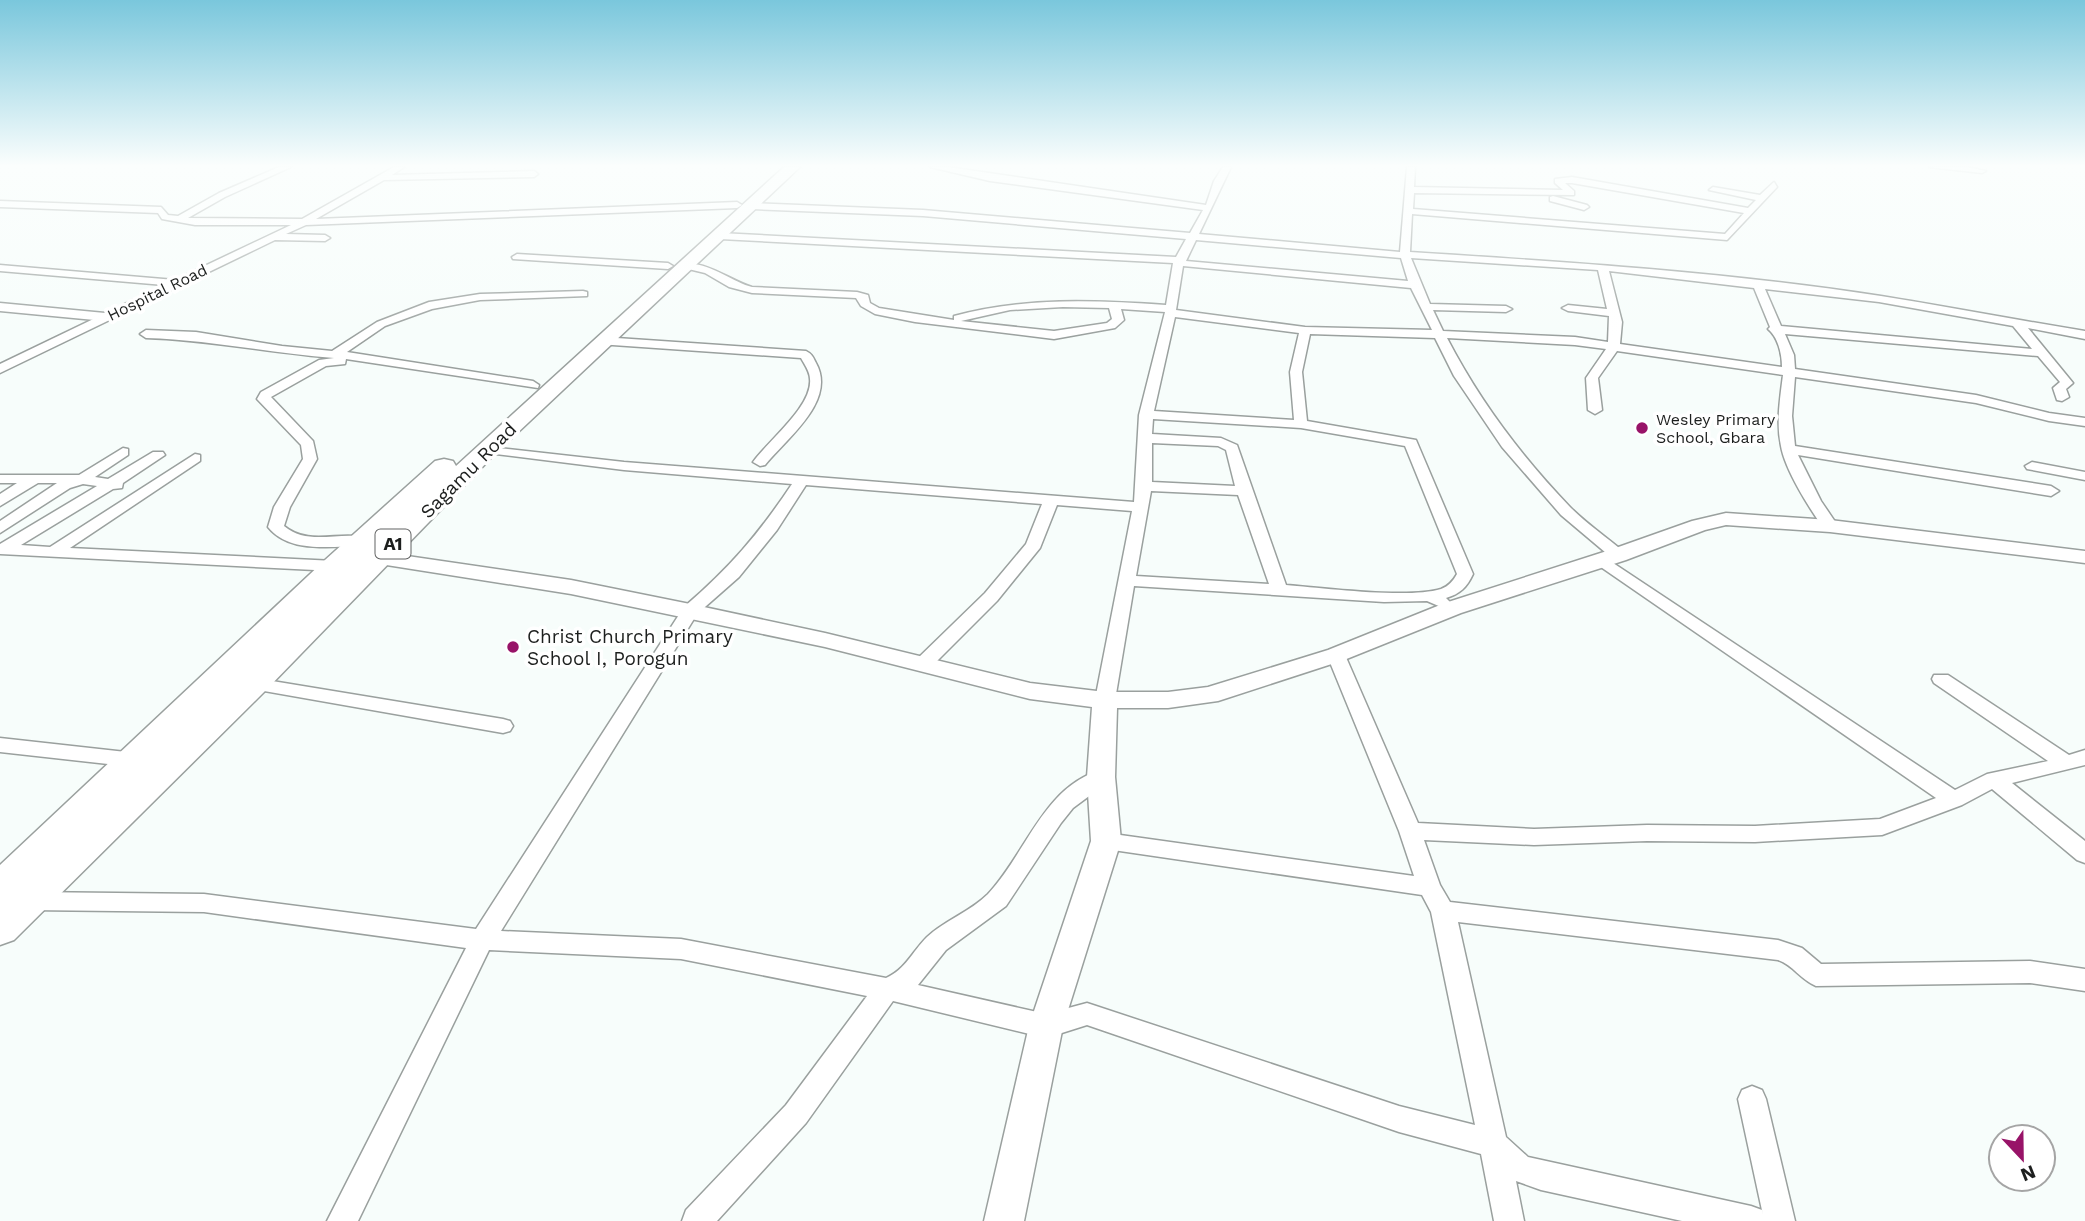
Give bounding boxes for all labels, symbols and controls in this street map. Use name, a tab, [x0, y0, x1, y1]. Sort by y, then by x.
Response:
street label: Hospital Road	[104, 260, 210, 325]
place label: Wesley Primary School, Gbara	[1656, 410, 1776, 447]
street label: Sagamu Road	[416, 418, 521, 523]
marker: Wesley Primary School, Gbara	[1634, 420, 1650, 436]
road number: A1	[376, 530, 410, 558]
place label: Christ Church Primary School I, Porogun	[527, 625, 733, 670]
marker: Christ Church Primary School I, Porogun	[505, 639, 521, 655]
north arrow	[1987, 1123, 2057, 1193]
text: N	[2017, 1160, 2039, 1187]

